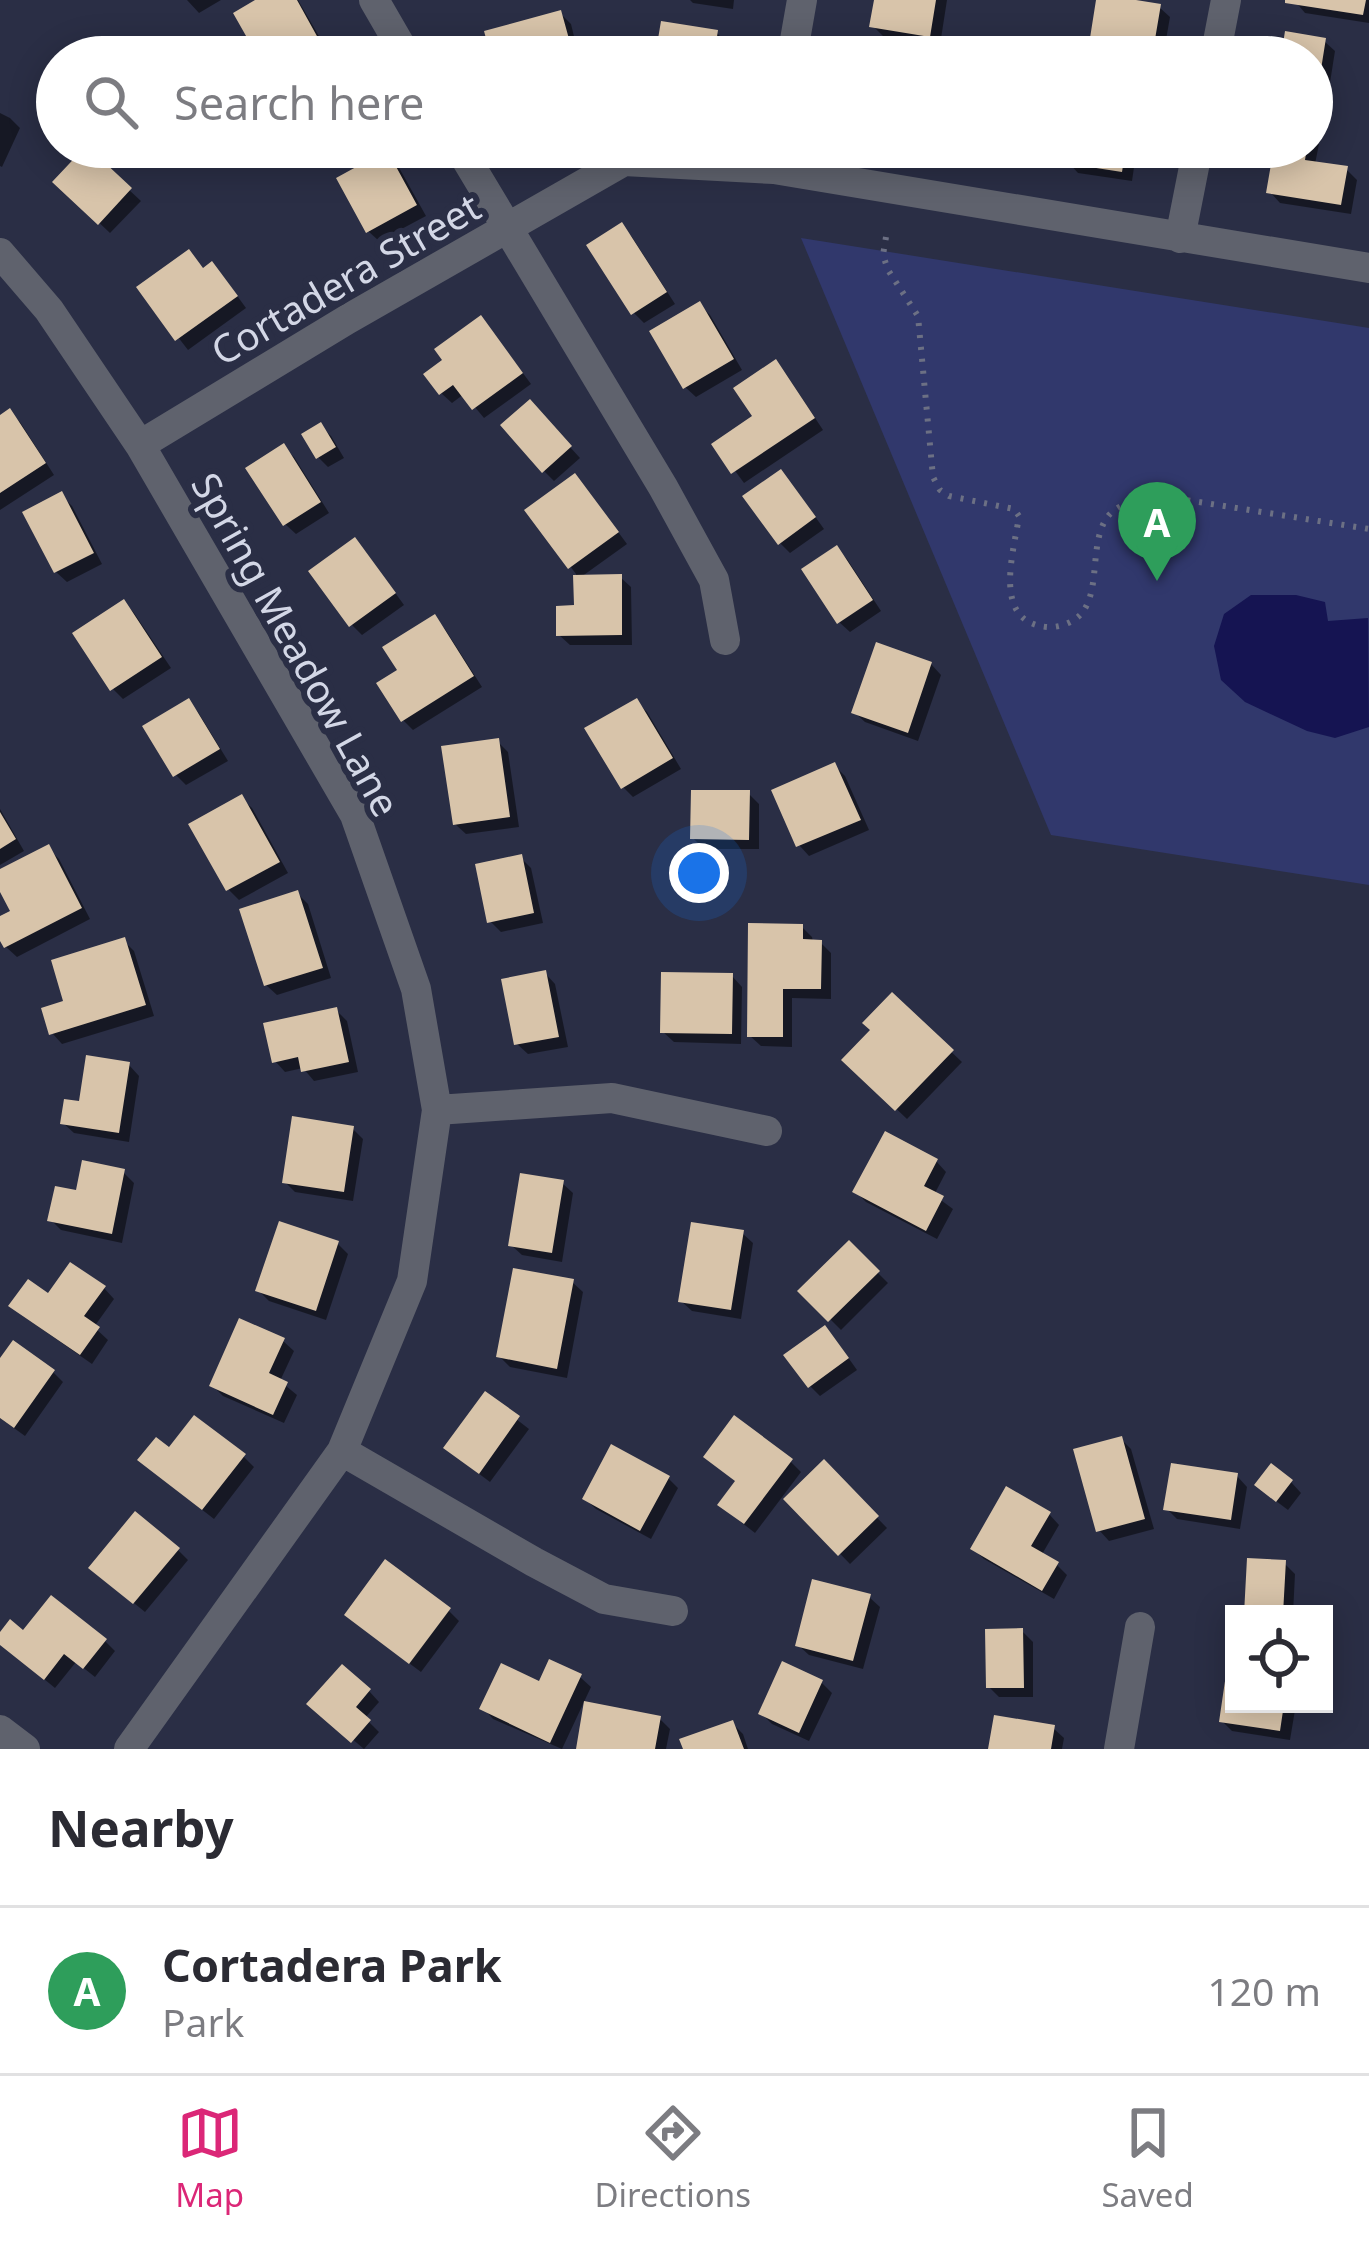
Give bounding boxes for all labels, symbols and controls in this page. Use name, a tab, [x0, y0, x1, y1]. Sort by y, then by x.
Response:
search box	[36, 36, 1333, 168]
icon: search	[78, 69, 144, 135]
text: Search here	[174, 72, 424, 133]
street label: Cortadera Street	[201, 179, 489, 377]
street label: Spring Meadow Lane	[180, 463, 414, 825]
pin: A	[1118, 482, 1196, 581]
your location	[669, 843, 729, 903]
map controls	[1225, 1605, 1333, 1713]
button: locate	[1225, 1605, 1333, 1713]
text: Nearby	[48, 1792, 234, 1862]
text: Cortadera Park	[162, 1934, 502, 1995]
text: A	[74, 1964, 101, 2017]
text: 120 m	[1207, 1964, 1321, 2017]
text: Park	[162, 1995, 244, 2048]
tab: Map	[175, 2100, 244, 2217]
tab: Directions	[594, 2100, 751, 2217]
tab: Saved	[1101, 2100, 1194, 2217]

